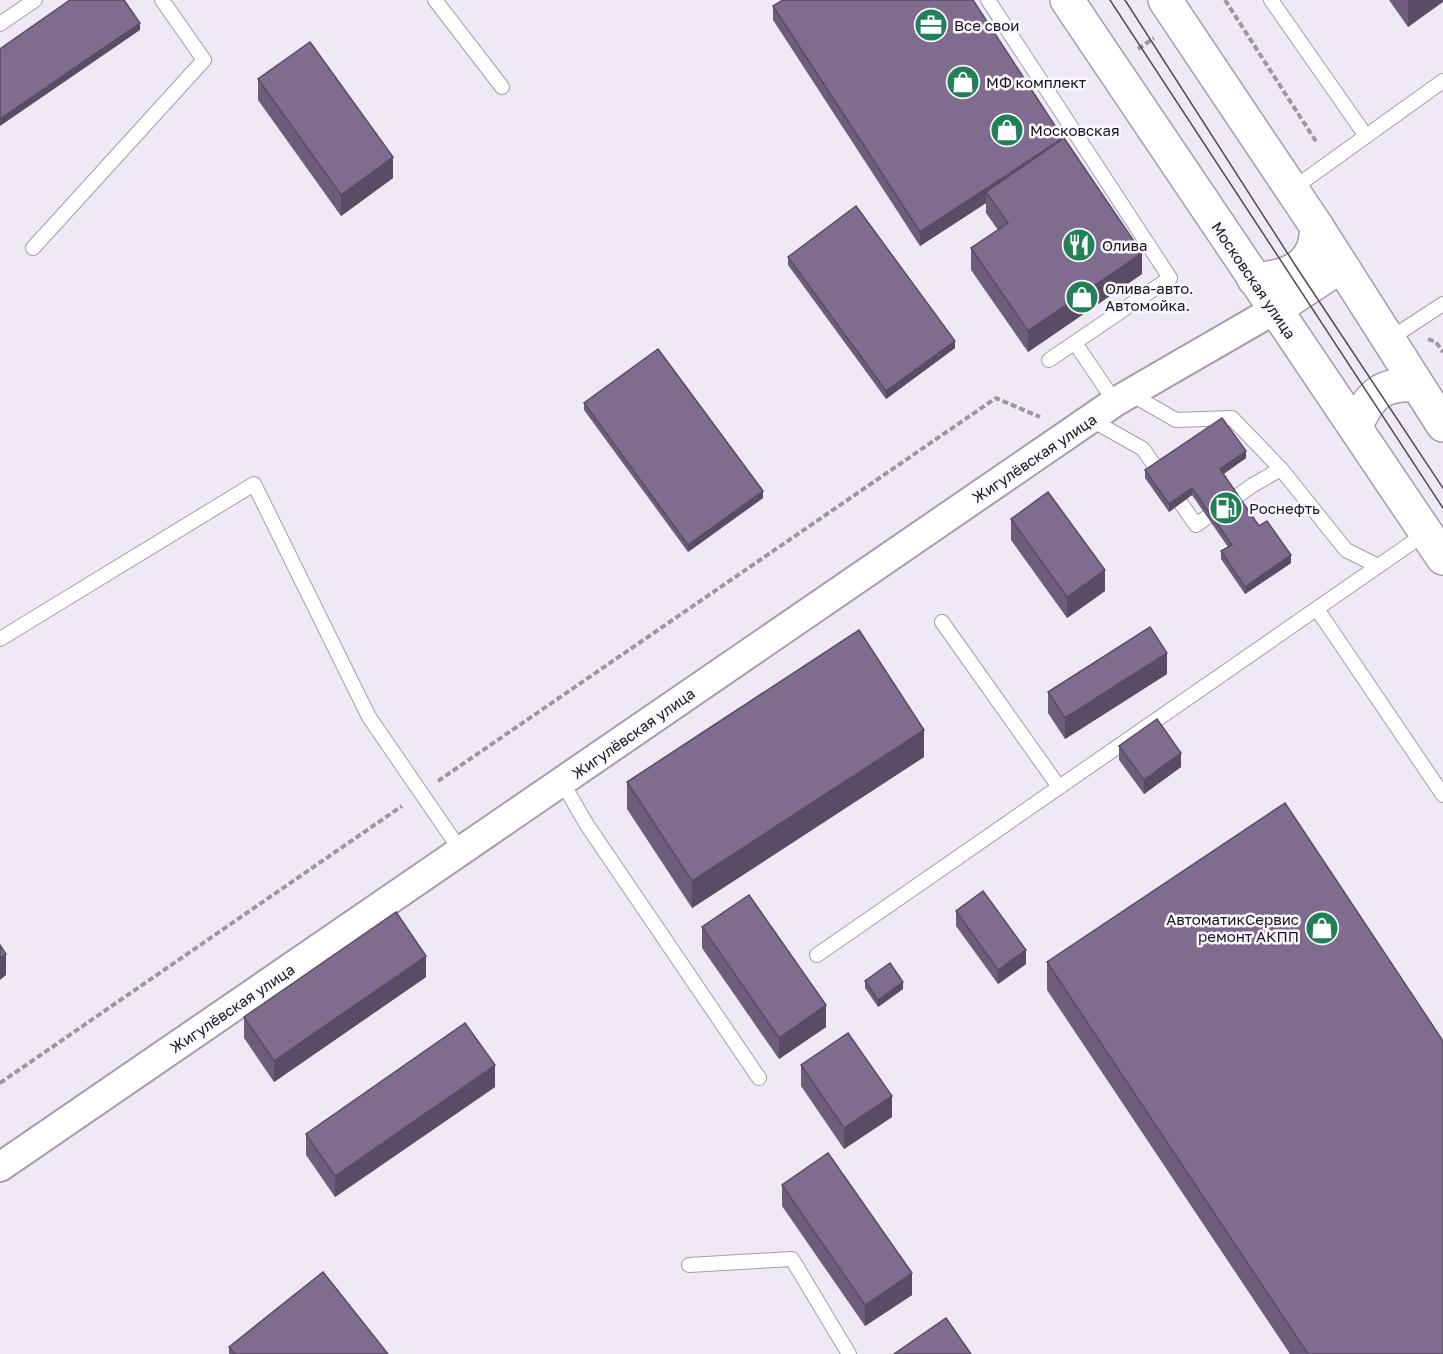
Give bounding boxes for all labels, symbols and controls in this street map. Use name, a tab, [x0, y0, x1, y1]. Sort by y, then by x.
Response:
office icon: Все свои	[913, 7, 949, 43]
place label: Все свои	[954, 16, 1019, 34]
shop icon: МФ комплект	[945, 64, 981, 100]
place label: МФ комплект	[986, 73, 1087, 91]
shop icon: Московская	[989, 112, 1025, 148]
place label: Московская	[1030, 121, 1120, 139]
street label: Московская улица	[1208, 218, 1300, 342]
restaurant icon: Олива	[1061, 227, 1097, 263]
place label: Олива	[1102, 236, 1148, 254]
shop icon: Олива-авто. Автомойка.	[1064, 279, 1100, 315]
place label: Олива-авто. Автомойка.	[1105, 279, 1193, 314]
street label: Жигулёвская улица	[968, 410, 1100, 506]
fuel station icon: Роснефть	[1208, 490, 1244, 526]
place label: Роснефть	[1249, 499, 1320, 517]
street label: Жигулёвская улица	[568, 684, 698, 782]
place label: АвтоматикСервис ремонт АКПП	[1166, 910, 1299, 945]
shop icon: АвтоматикСервис ремонт АКПП	[1304, 910, 1340, 946]
street label: Жигулёвская улица	[166, 960, 298, 1056]

